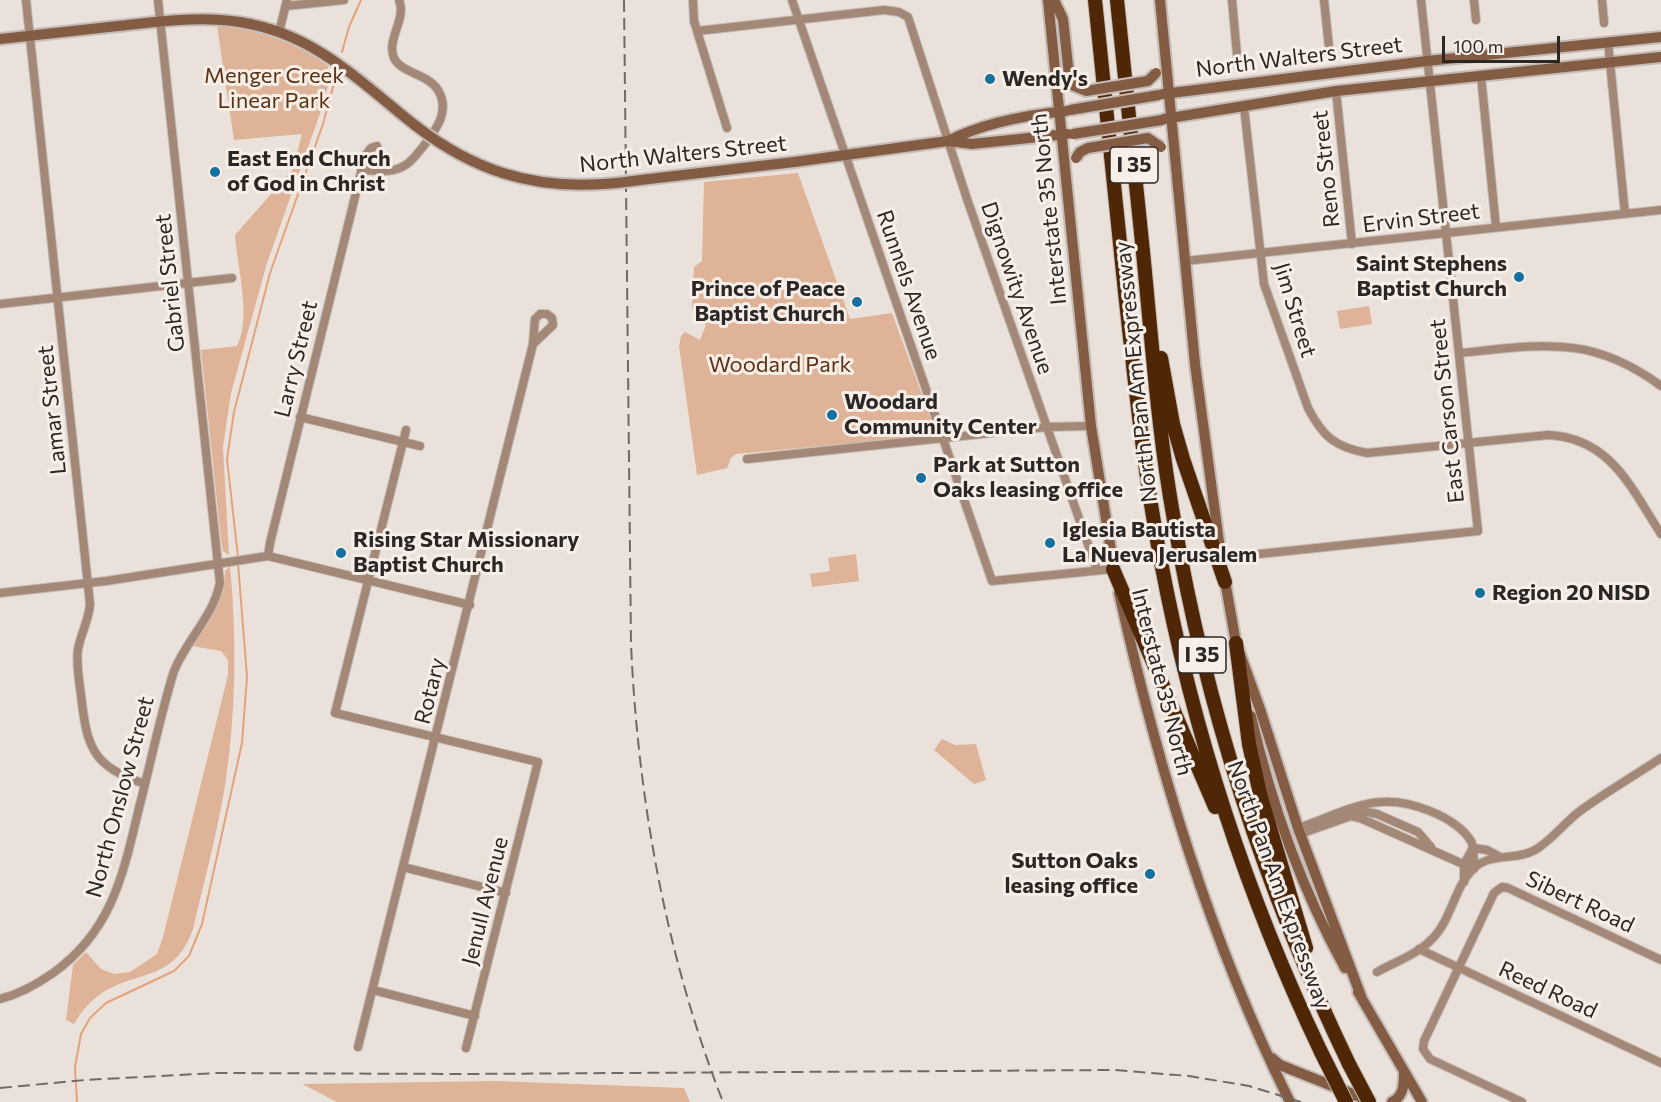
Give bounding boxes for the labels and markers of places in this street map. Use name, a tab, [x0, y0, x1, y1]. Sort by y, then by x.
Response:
place label: Wendy's	[1002, 66, 1088, 92]
marker: Wendy's	[983, 72, 997, 86]
place label: East End Church of God in Christ	[227, 146, 391, 198]
marker: East End Church of God in Christ	[208, 165, 222, 179]
place label: Saint Stephens Baptist Church	[1356, 251, 1507, 302]
marker: Saint Stephens Baptist Church	[1512, 270, 1526, 284]
place label: Prince of Peace Baptist Church	[691, 276, 845, 328]
marker: Prince of Peace Baptist Church	[850, 295, 864, 309]
place label: Woodard Community Center	[844, 389, 1037, 440]
marker: Woodard Community Center	[825, 408, 839, 422]
place label: Park at Sutton Oaks leasing office	[933, 452, 1123, 504]
marker: Park at Sutton Oaks leasing office	[914, 471, 928, 485]
place label: Iglesia Bautista La Nueva Jerusalem	[1062, 517, 1257, 568]
place label: Rising Star Missionary Baptist Church	[353, 527, 579, 578]
marker: Iglesia Bautista La Nueva Jerusalem	[1043, 536, 1057, 550]
marker: Rising Star Missionary Baptist Church	[334, 546, 348, 560]
place label: Region 20 NISD	[1492, 580, 1650, 606]
marker: Region 20 NISD	[1473, 586, 1487, 600]
place label: Sutton Oaks leasing office	[1005, 848, 1138, 900]
marker: Sutton Oaks leasing office	[1143, 867, 1157, 881]

